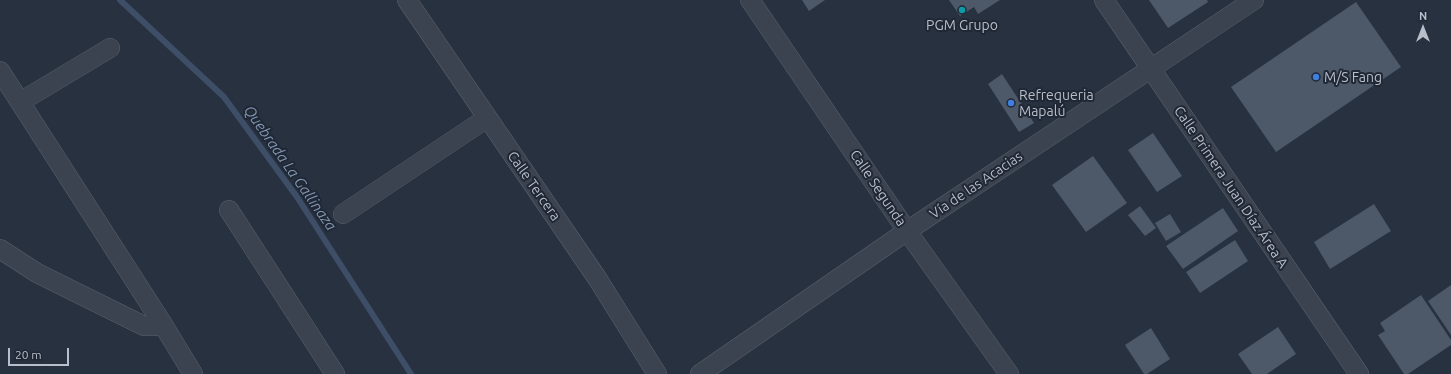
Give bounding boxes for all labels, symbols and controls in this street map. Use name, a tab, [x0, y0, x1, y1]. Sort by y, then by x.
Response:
marker: PGM Grupo	[957, 5, 967, 15]
north arrow	[1403, 8, 1443, 48]
text: N	[1419, 10, 1427, 22]
place label: PGM Grupo	[926, 17, 998, 33]
place label: M/S Fang	[1324, 69, 1382, 85]
marker: M/S Fang	[1311, 72, 1321, 82]
place label: Refrequeria Mapalú	[1019, 87, 1094, 120]
marker: Refrequeria Mapalú	[1006, 98, 1016, 108]
water label: Quebrada La Gallinaza	[240, 102, 340, 234]
street label: Calle Primera Juan Díaz Área A	[1170, 103, 1292, 271]
street label: Calle Segunda	[846, 147, 910, 229]
street label: Calle Tercera	[504, 148, 564, 224]
street label: Vía de las Acacias	[926, 148, 1026, 222]
scale bar	[10, 340, 71, 366]
text: 20 m	[15, 348, 42, 361]

